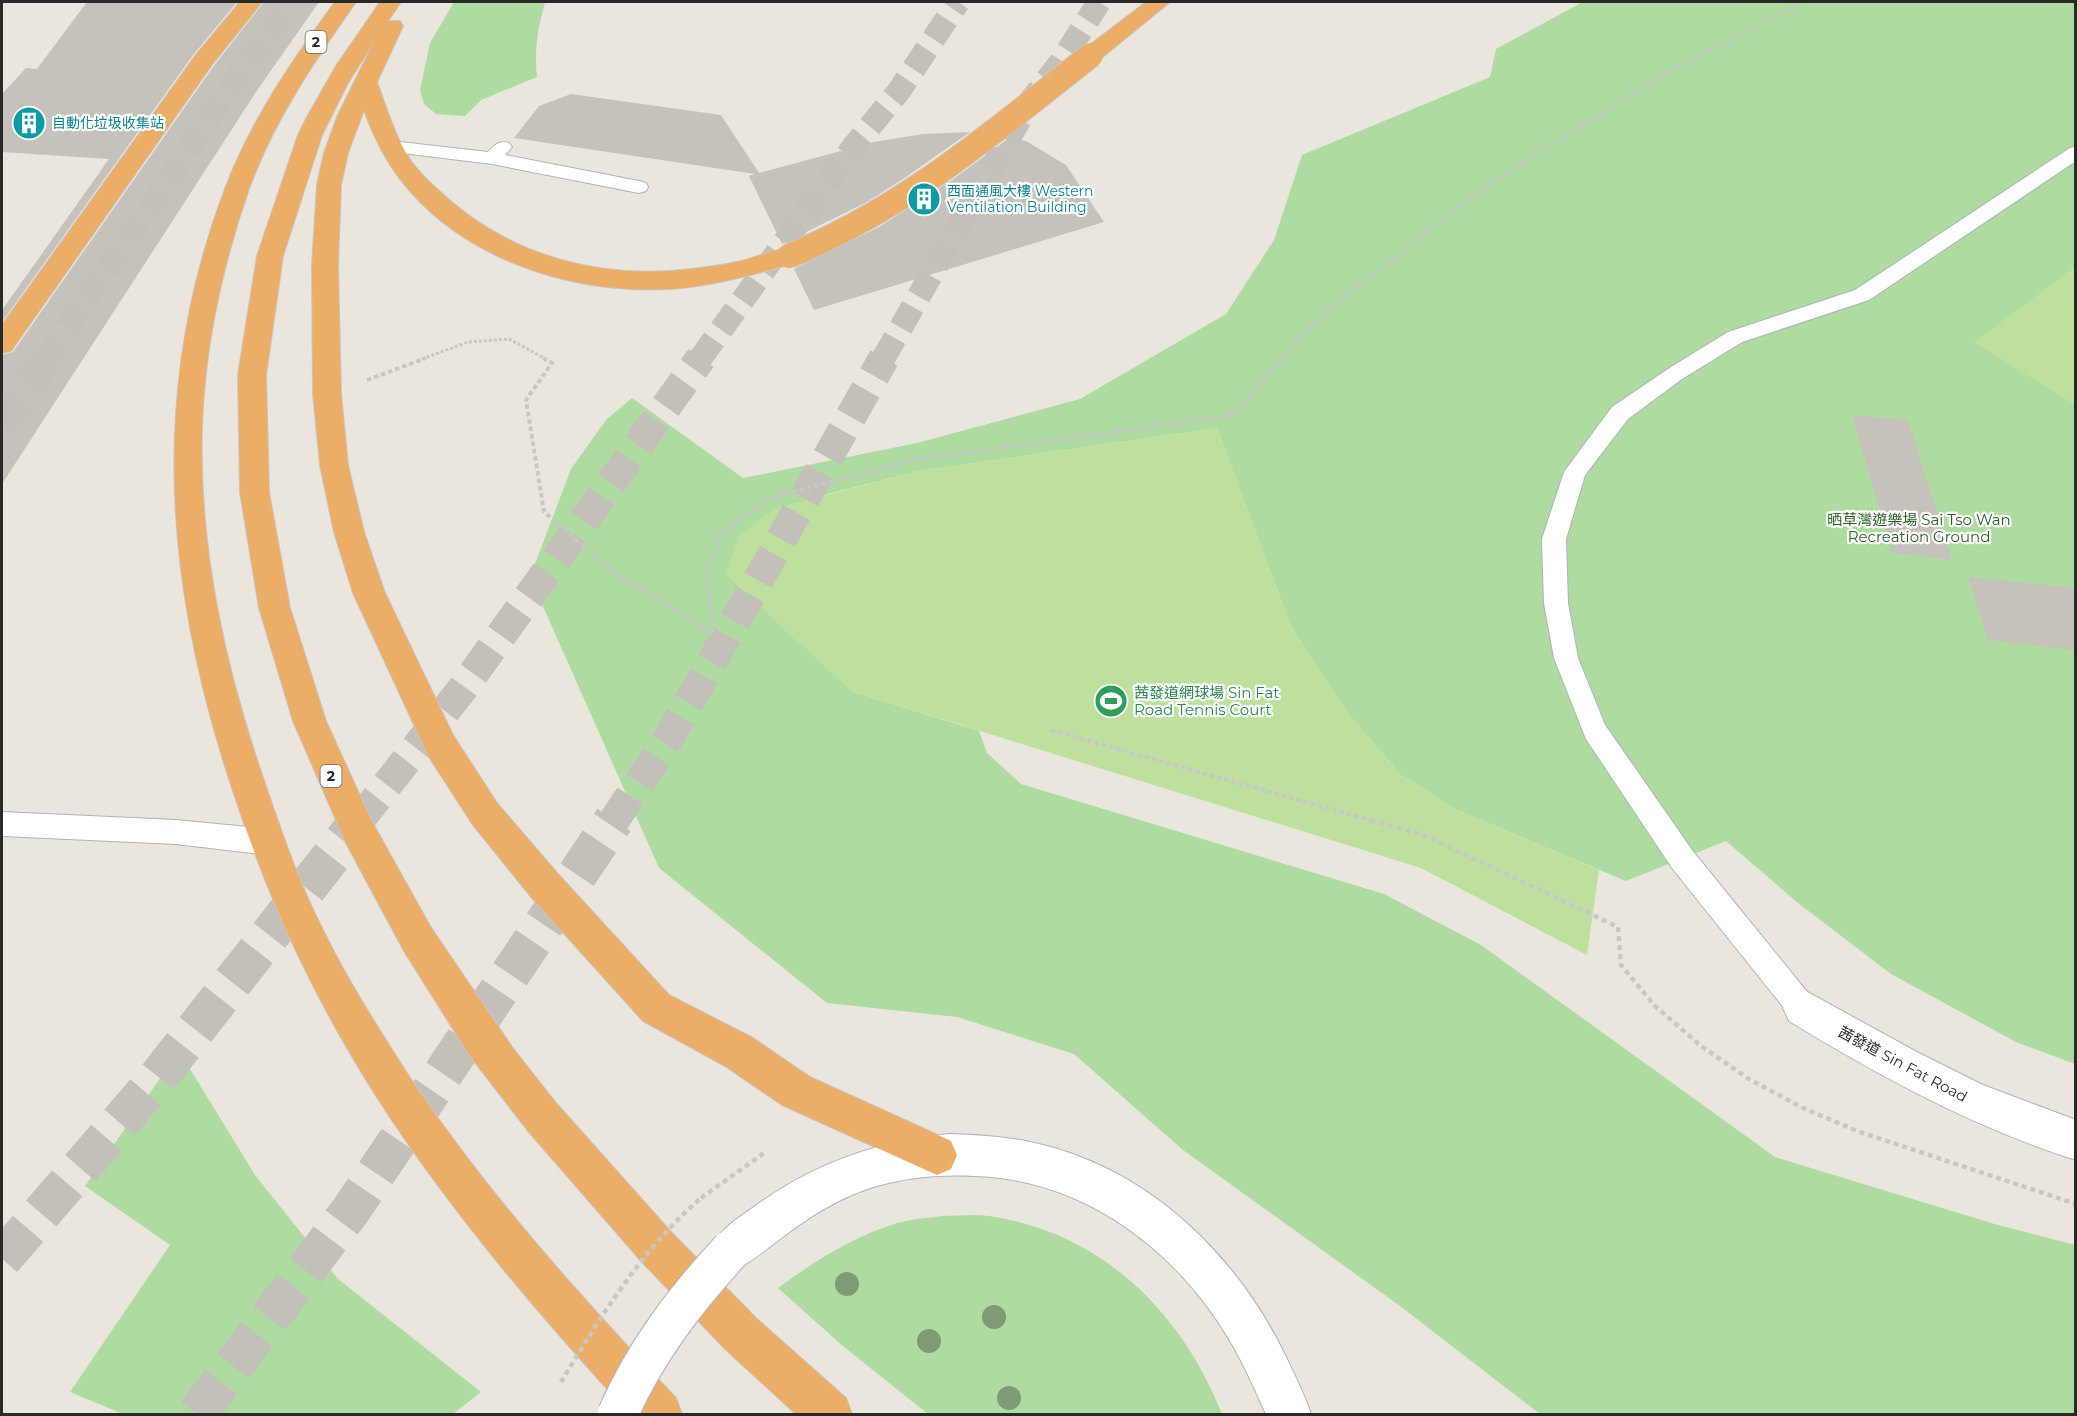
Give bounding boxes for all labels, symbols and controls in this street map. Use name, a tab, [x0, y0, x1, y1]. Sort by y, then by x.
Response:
road number: 2	[306, 31, 326, 53]
building icon: 自動化垃圾收集站	[11, 105, 47, 141]
place label: 自動化垃圾收集站	[52, 114, 164, 132]
building icon: 西面通風大樓 Western Ventilation Building	[906, 181, 942, 217]
place label: 西面通風大樓 Western Ventilation Building	[947, 182, 1094, 216]
park label: 晒草灣遊樂場 Sai Tso Wan Recreation Ground	[1827, 510, 2011, 546]
sports icon: 茜發道網球場 Sin Fat Road Tennis Court	[1093, 683, 1129, 719]
place label: 茜發道網球場 Sin Fat Road Tennis Court	[1134, 683, 1279, 719]
road number: 2	[320, 765, 342, 787]
street label: 茜發道 Sin Fat Road	[1835, 1022, 1971, 1106]

